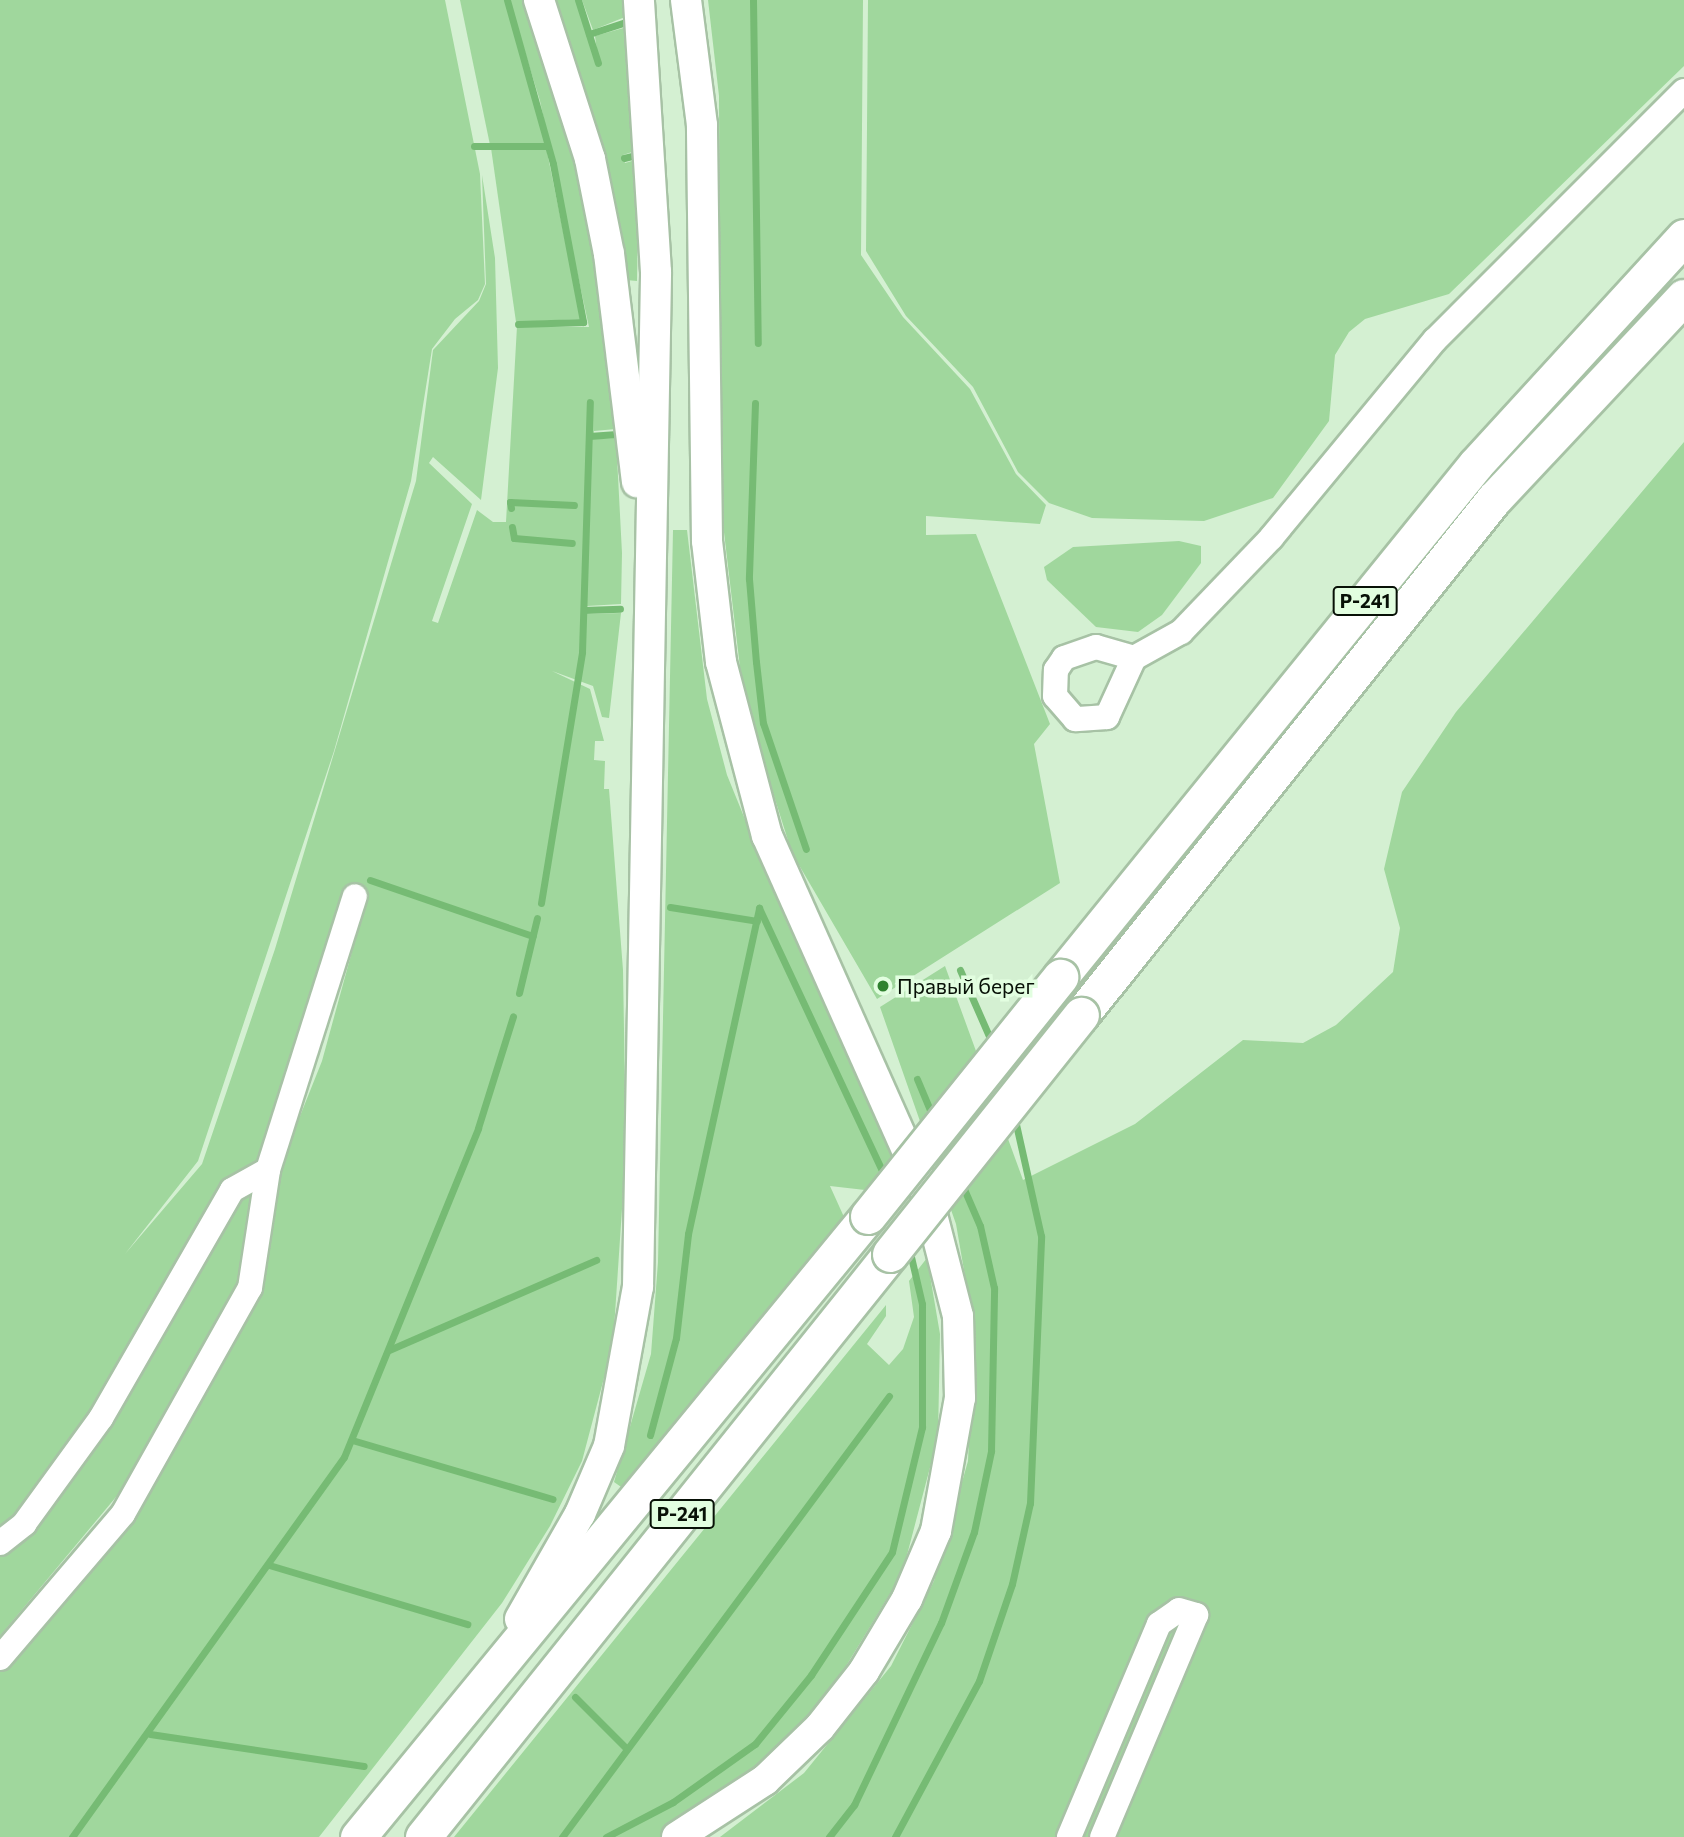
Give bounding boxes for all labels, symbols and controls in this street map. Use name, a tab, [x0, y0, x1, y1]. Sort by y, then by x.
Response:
road number: Р-241	[1332, 586, 1398, 616]
place label: Правый берег	[897, 973, 1035, 999]
marker: Правый берег	[875, 978, 891, 994]
road number: Р-241	[649, 1498, 715, 1530]

